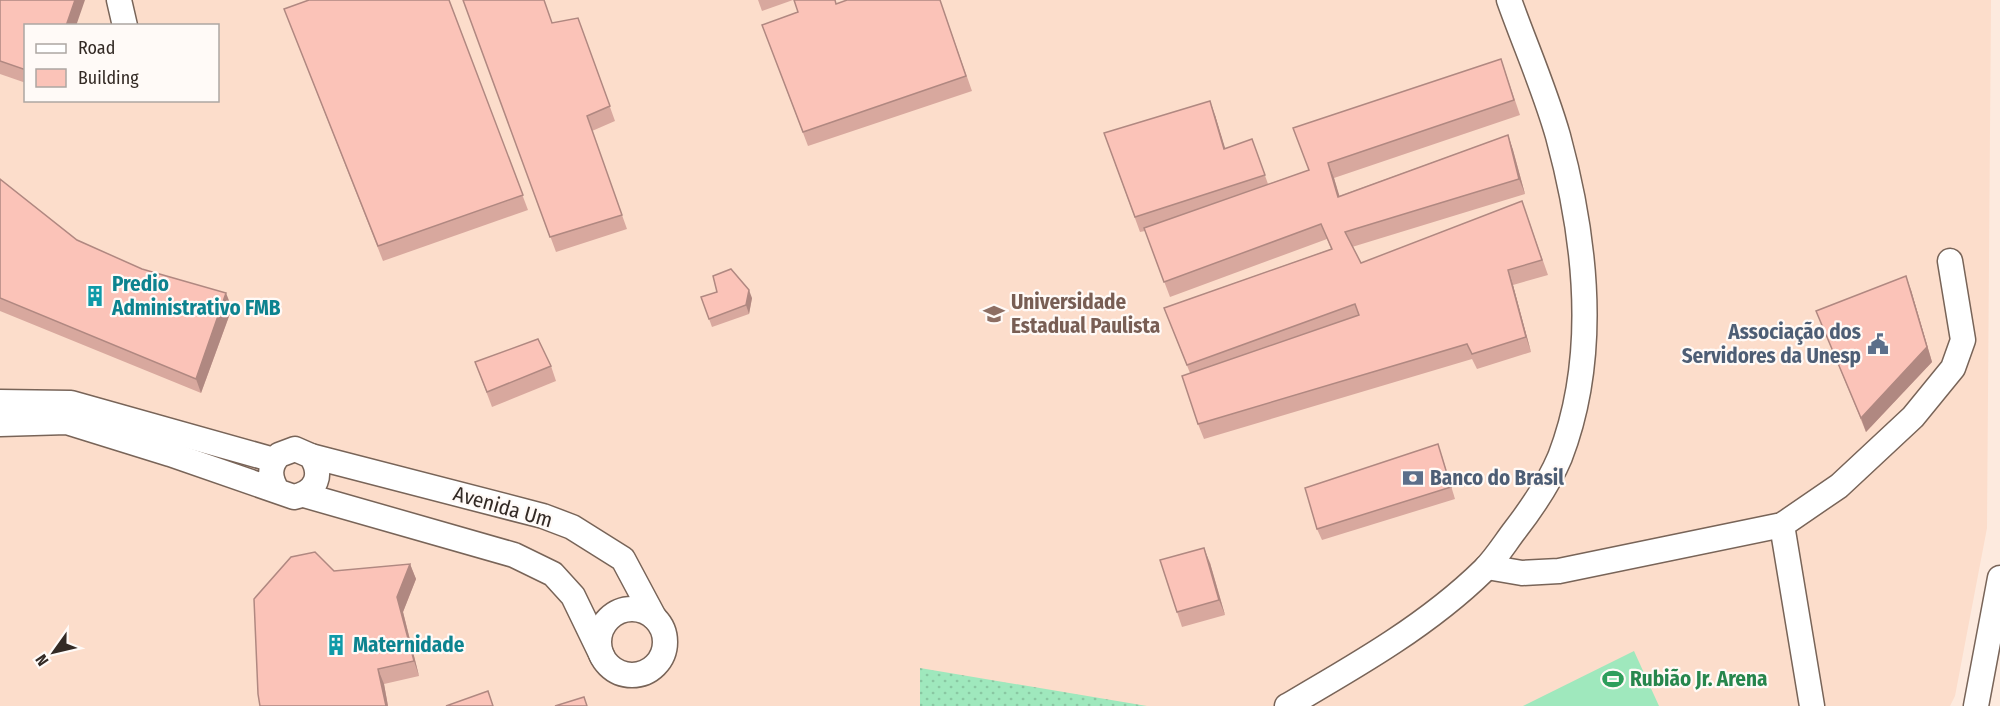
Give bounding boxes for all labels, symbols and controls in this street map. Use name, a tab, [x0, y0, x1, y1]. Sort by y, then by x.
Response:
legend	[24, 24, 219, 102]
text: Road	[78, 37, 115, 59]
text: Building	[78, 67, 139, 89]
place label: Predio Administrativo FMB	[111, 271, 281, 321]
building icon: Predio Administrativo FMB	[83, 284, 107, 308]
place label: Universidade Estadual Paulista	[1011, 289, 1160, 339]
school or university icon: Universidade Estadual Paulista	[982, 302, 1006, 326]
place label: Associação dos Servidores da Unesp	[1682, 319, 1861, 369]
public building icon: Associação dos Servidores da Unesp	[1866, 332, 1890, 356]
place label: Banco do Brasil	[1430, 465, 1564, 491]
bank icon: Banco do Brasil	[1401, 466, 1425, 490]
street label: Avenida Um	[450, 480, 556, 534]
north arrow	[24, 622, 84, 682]
place label: Maternidade	[353, 632, 465, 658]
building icon: Maternidade	[324, 633, 348, 657]
text: N	[31, 651, 53, 669]
place label: Rubião Jr. Arena	[1630, 666, 1767, 692]
sports icon: Rubião Jr. Arena	[1601, 667, 1625, 691]

